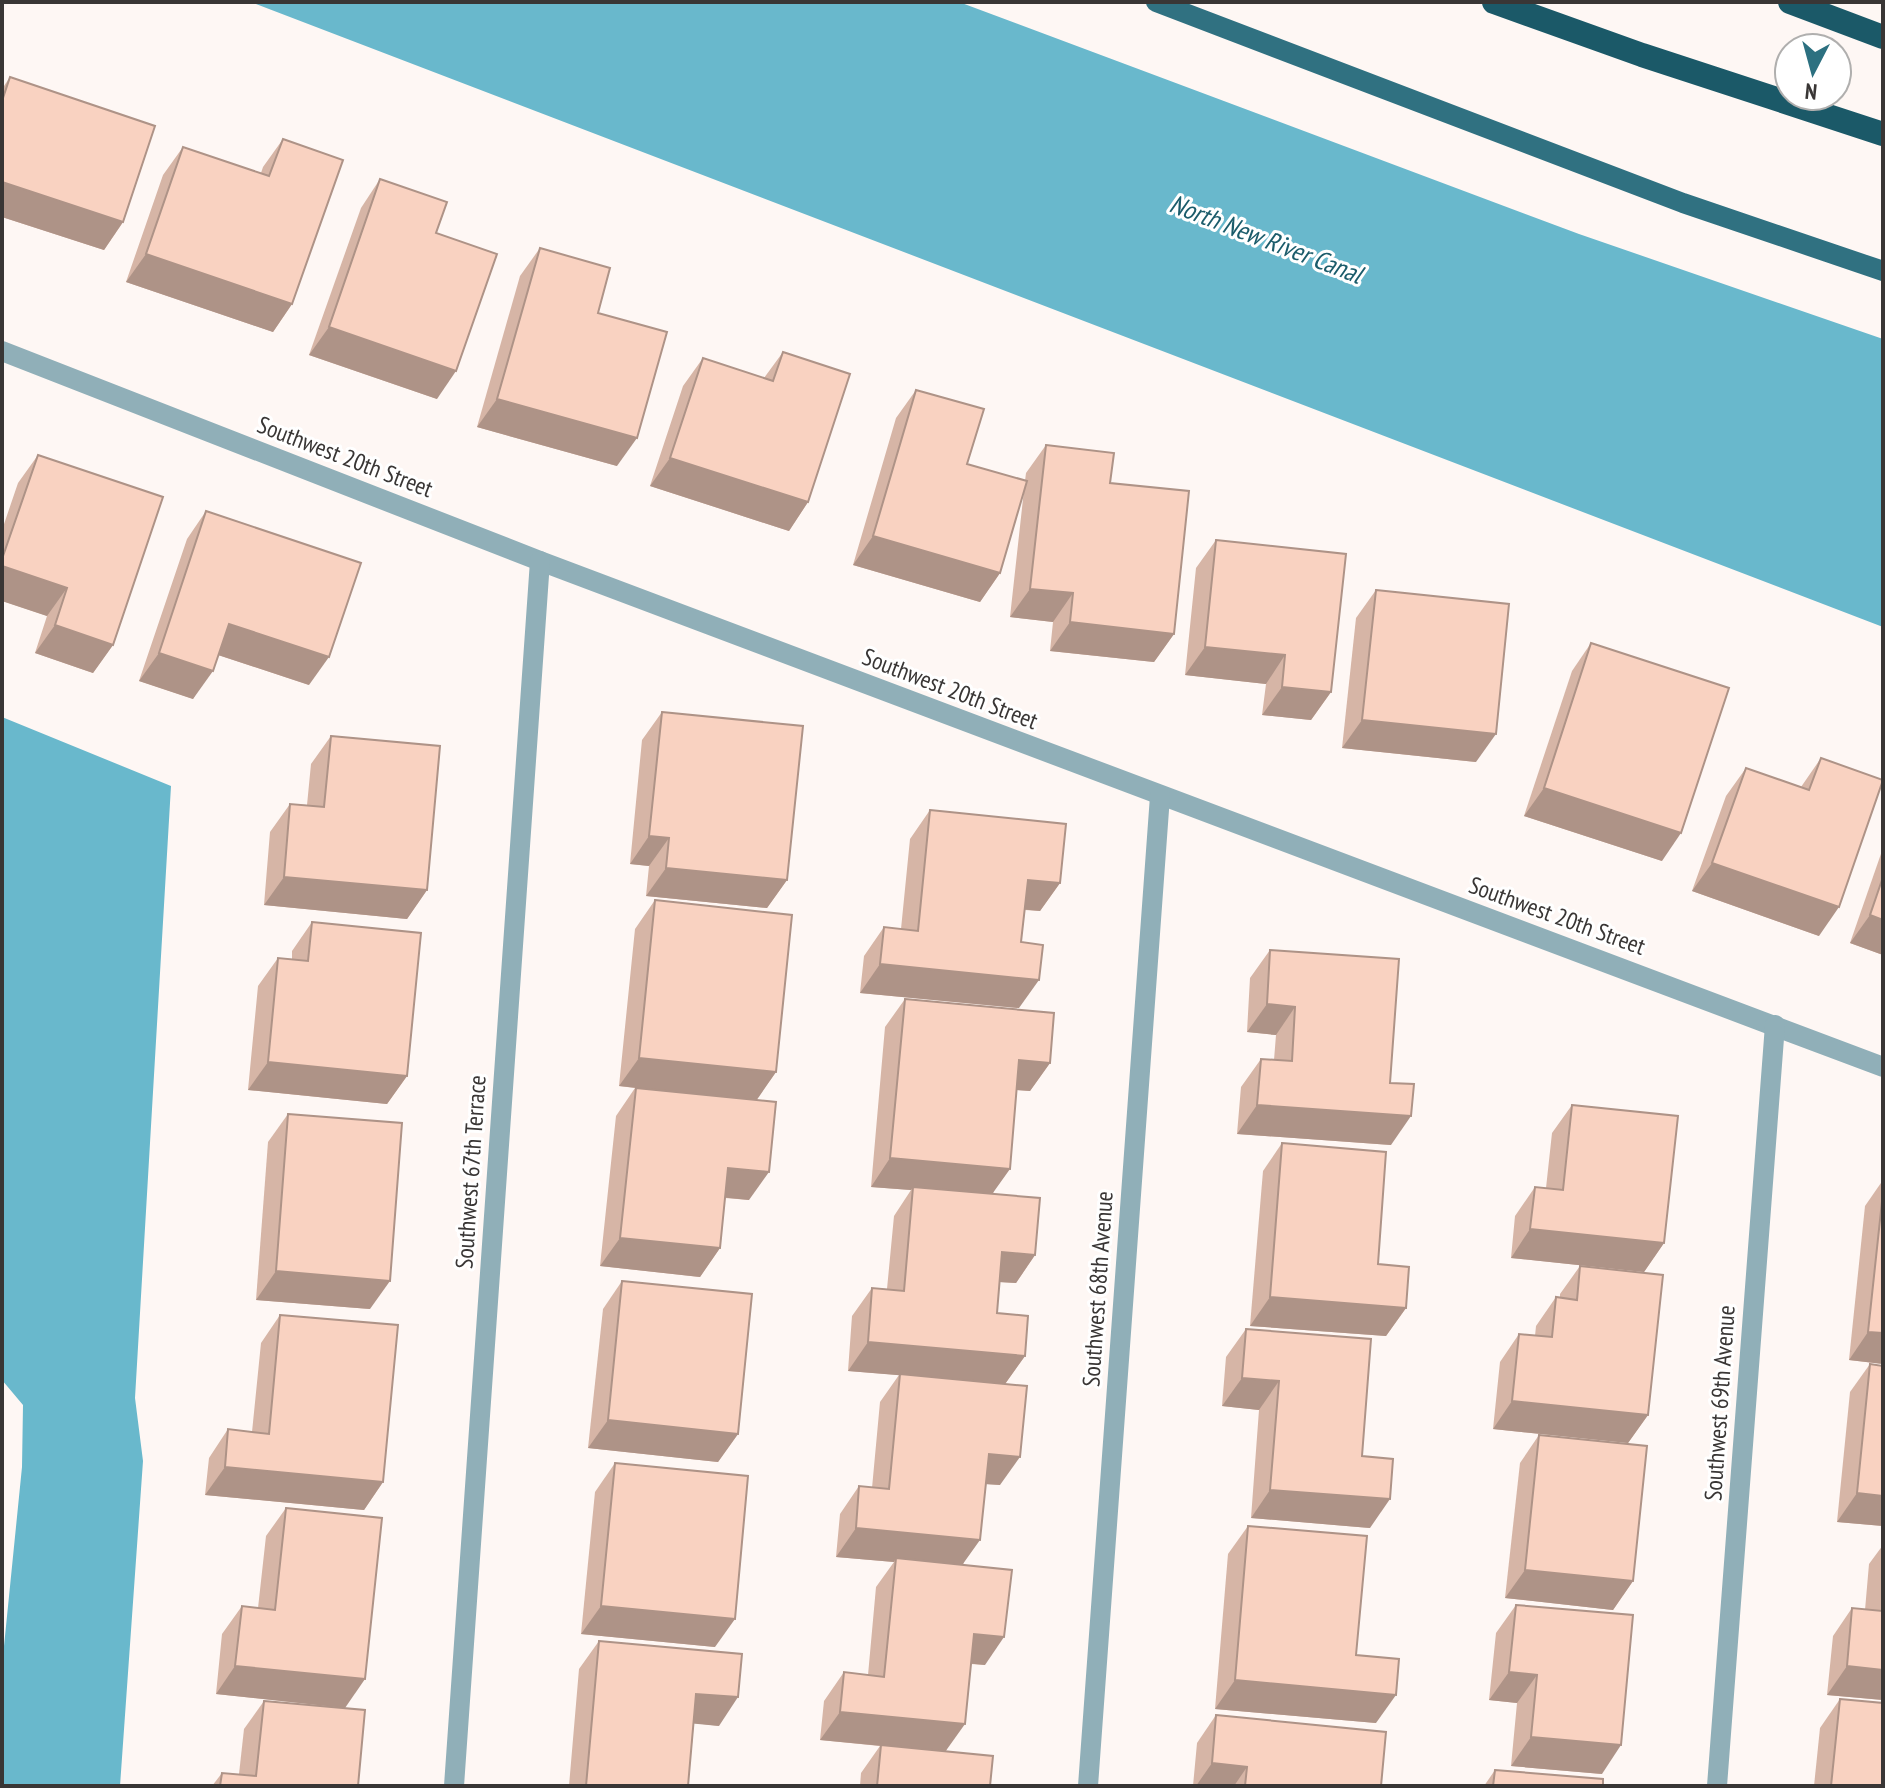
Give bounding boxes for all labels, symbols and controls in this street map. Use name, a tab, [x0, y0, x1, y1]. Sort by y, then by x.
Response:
north arrow	[1773, 32, 1853, 112]
text: N	[1804, 77, 1818, 106]
water label: North New River Canal	[1165, 187, 1370, 291]
street label: Southwest 20th Street	[253, 409, 438, 504]
street label: Southwest 20th Street	[858, 641, 1043, 736]
street label: Southwest 20th Street	[1465, 869, 1650, 962]
street label: Southwest 67th Terrace	[448, 1074, 493, 1270]
street label: Southwest 68th Avenue	[1075, 1190, 1120, 1388]
street label: Southwest 69th Avenue	[1697, 1304, 1742, 1502]

